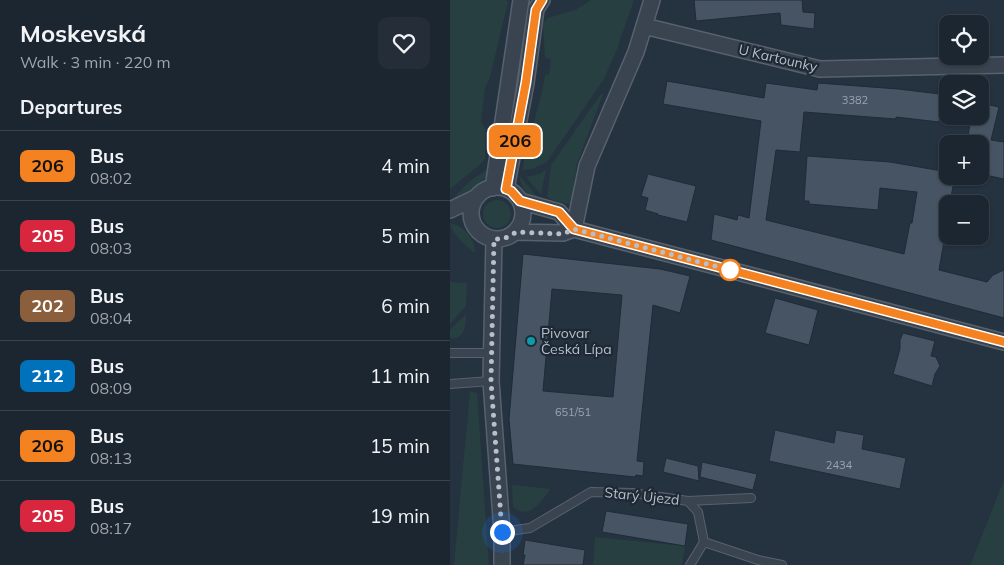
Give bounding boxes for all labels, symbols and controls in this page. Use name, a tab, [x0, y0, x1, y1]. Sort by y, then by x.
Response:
map controls	[939, 15, 989, 245]
button: locate	[939, 15, 989, 65]
button: heart	[378, 17, 430, 69]
text: Moskevská	[20, 18, 146, 48]
street label: U Kartounky	[737, 40, 820, 76]
text: Walk · 3 min · 220 m	[20, 52, 171, 72]
button: layers	[939, 75, 989, 125]
house number: 3382	[842, 93, 869, 107]
text: Departures	[20, 95, 122, 119]
line badge: 206	[486, 125, 544, 157]
text: 206	[499, 129, 531, 152]
button: +	[939, 135, 989, 185]
text: Bus	[90, 144, 124, 168]
text: 206	[31, 154, 64, 177]
text: 4 min	[381, 154, 430, 178]
text: 08:02	[90, 168, 132, 188]
button: −	[939, 195, 989, 245]
text: Bus	[90, 214, 124, 238]
text: 205	[31, 224, 64, 247]
text: 5 min	[381, 224, 430, 248]
text: 08:03	[90, 238, 132, 258]
unlabelled marker	[719, 259, 741, 281]
text: Bus	[90, 284, 124, 308]
text: 202	[31, 294, 64, 317]
text: 6 min	[381, 294, 430, 318]
text: 08:04	[90, 308, 132, 328]
place label: Pivovar Česká Lípa	[541, 324, 612, 358]
marker: Pivovar Česká Lípa	[525, 335, 537, 347]
text: Bus	[90, 354, 124, 378]
text: 212	[31, 364, 64, 387]
text: 11 min	[370, 364, 430, 388]
text: 08:09	[90, 378, 132, 398]
house number: 651/51	[555, 405, 591, 419]
text: Bus	[90, 424, 124, 448]
text: 206	[31, 434, 64, 457]
text: 15 min	[370, 434, 430, 458]
text: 08:13	[90, 448, 132, 468]
house number: 2434	[826, 458, 853, 472]
street label: Starý Újezd	[604, 483, 680, 509]
text: Bus	[90, 494, 124, 518]
text: 205	[31, 504, 64, 527]
text: 19 min	[370, 504, 430, 528]
text: 08:17	[90, 518, 132, 538]
your location	[490, 520, 515, 545]

